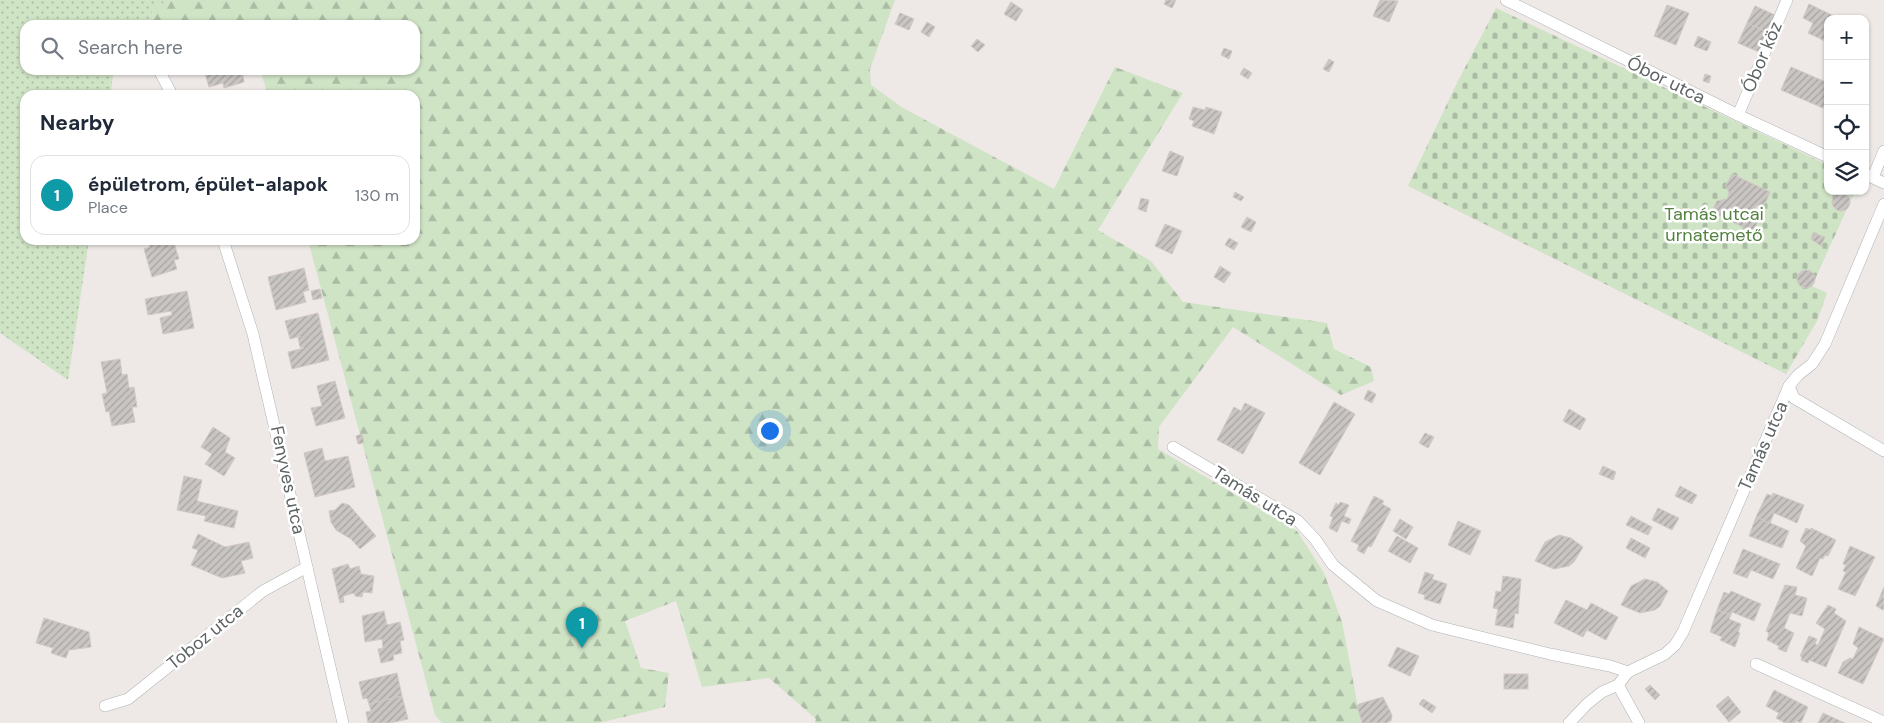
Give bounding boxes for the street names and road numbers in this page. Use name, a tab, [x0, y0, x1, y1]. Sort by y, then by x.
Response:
street label: Óbor köz	[1736, 18, 1788, 96]
street label: Óbor utca	[1623, 51, 1709, 109]
street label: Tamás utca	[1733, 398, 1793, 494]
street label: Fenyves utca	[265, 424, 311, 536]
street label: Tamás utca	[1208, 461, 1302, 531]
street label: Toboz utca	[162, 599, 248, 675]

